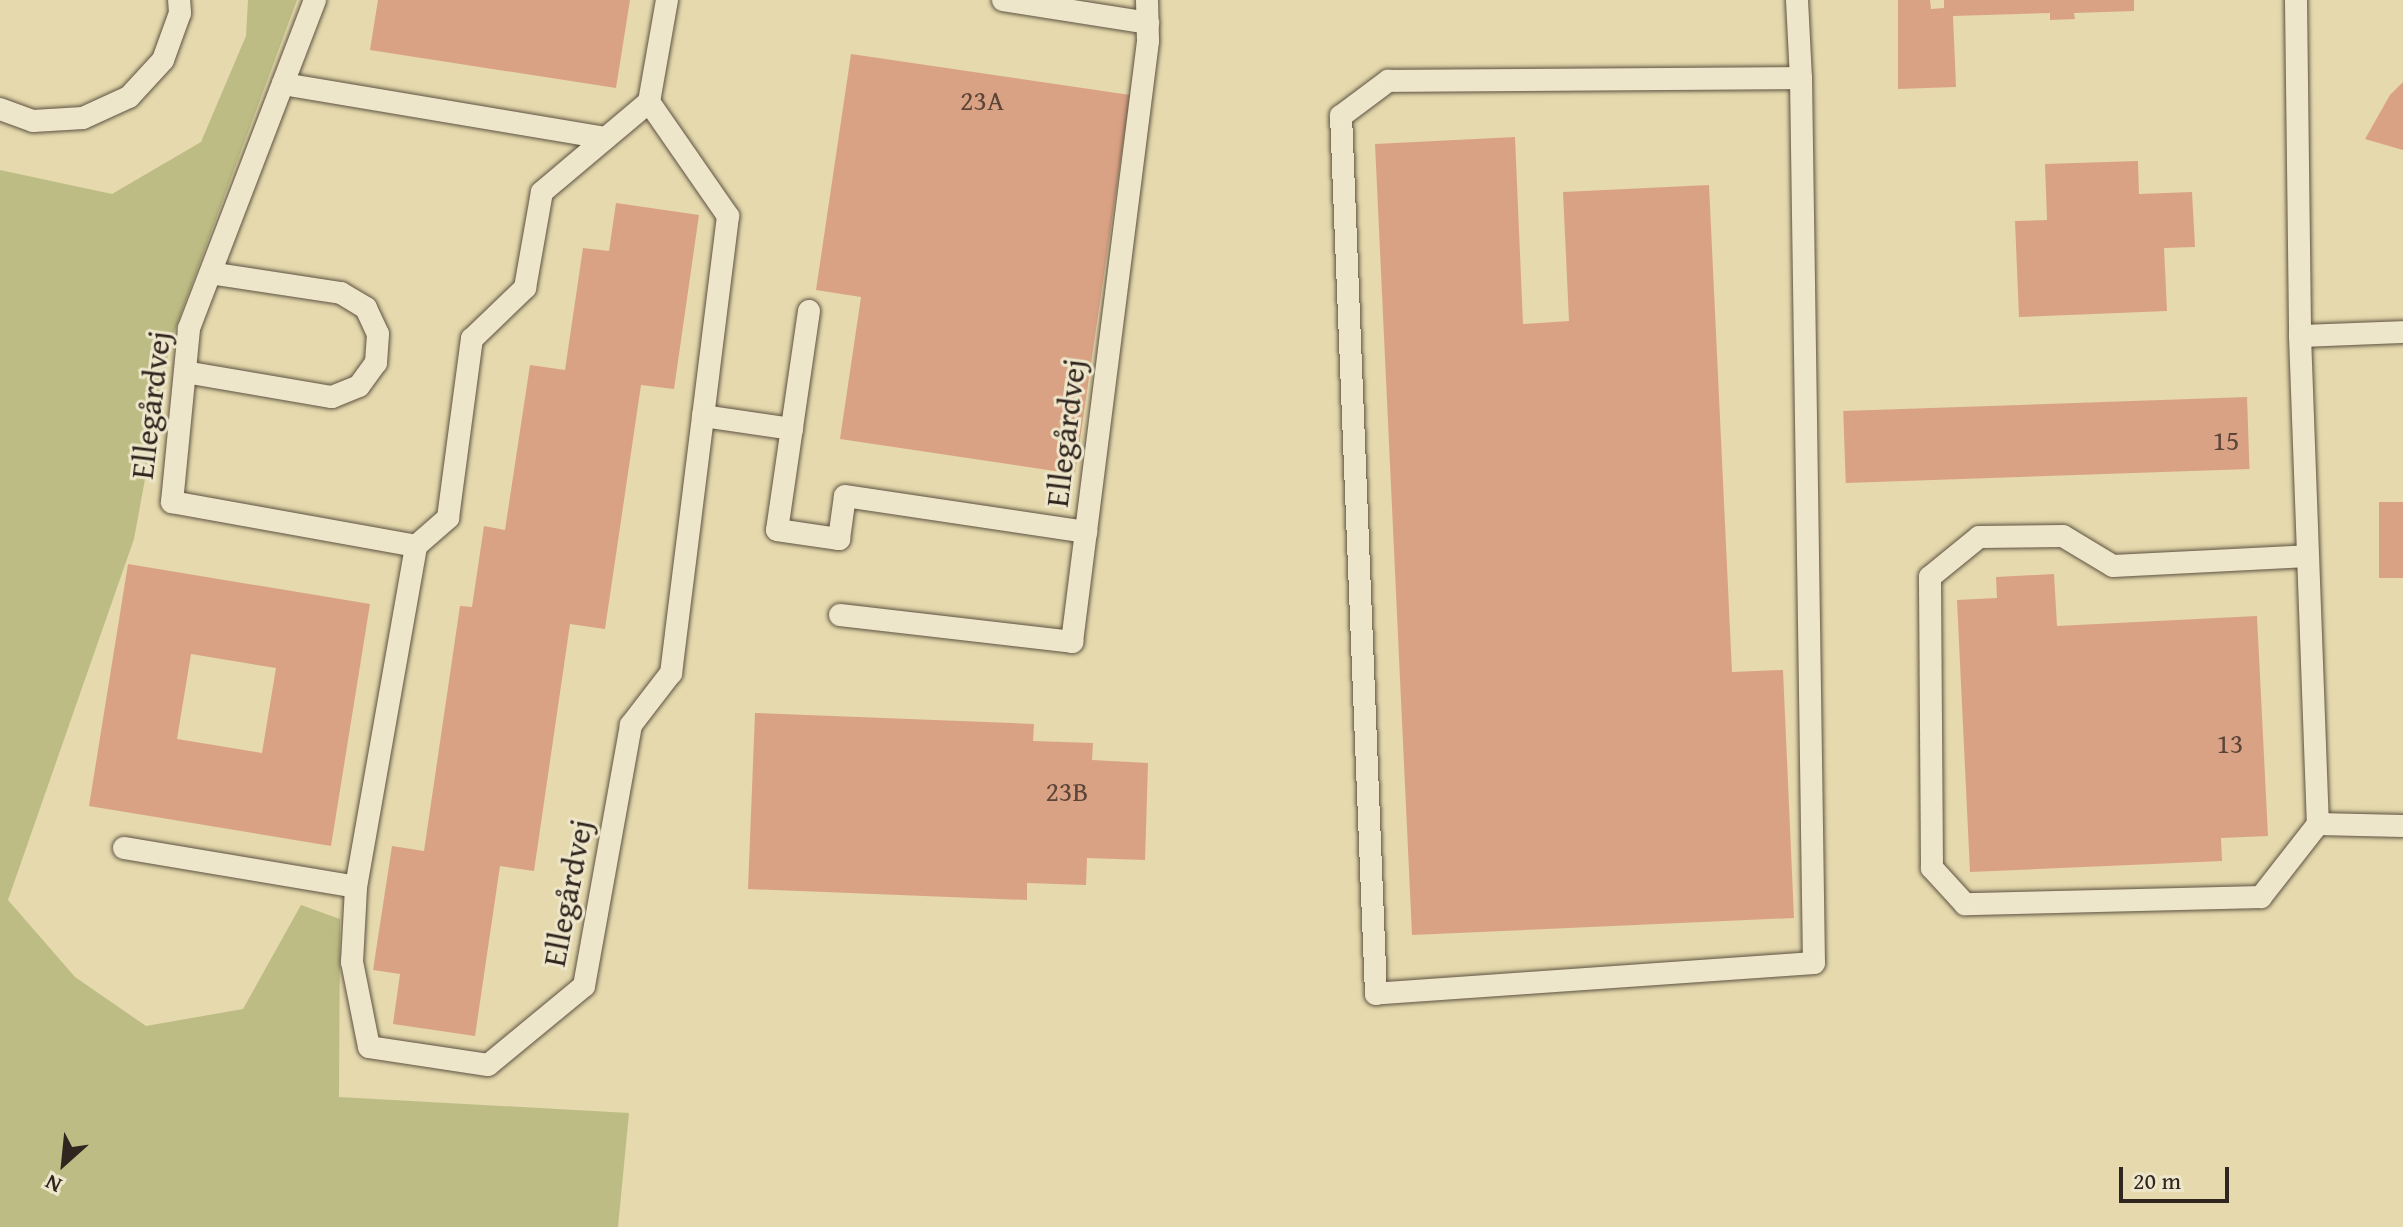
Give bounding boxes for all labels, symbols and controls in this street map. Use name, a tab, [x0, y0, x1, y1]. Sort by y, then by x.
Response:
house number: 23A	[960, 83, 1004, 117]
street label: Ellegårdvej	[123, 329, 179, 481]
street label: Ellegårdvej	[1038, 357, 1094, 509]
house number: 15	[2213, 423, 2239, 457]
house number: 13	[2217, 726, 2243, 760]
house number: 23B	[1046, 774, 1088, 808]
street label: Ellegårdvej	[535, 816, 601, 970]
north arrow	[24, 1123, 104, 1203]
scale bar	[2123, 1151, 2233, 1201]
text: 20 m	[2133, 1163, 2181, 1198]
text: N	[39, 1167, 67, 1202]

